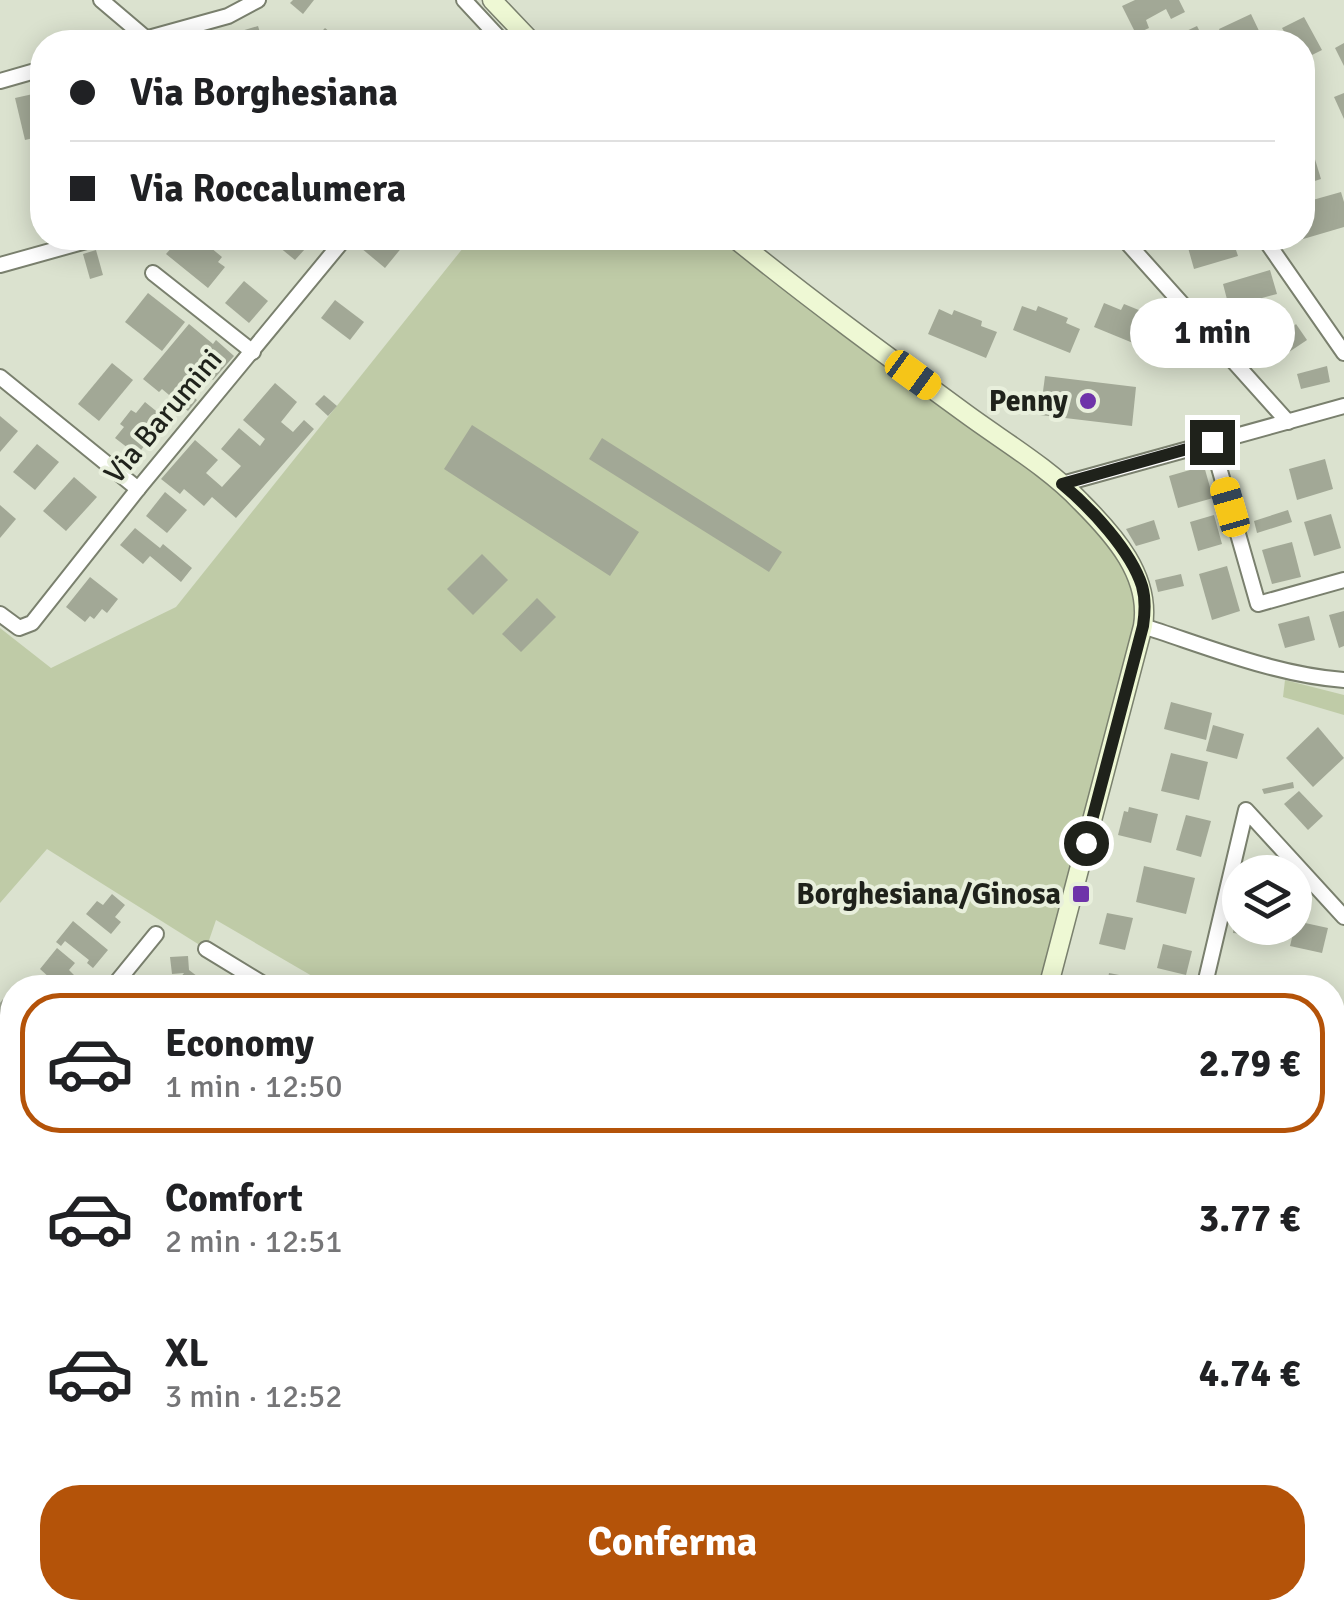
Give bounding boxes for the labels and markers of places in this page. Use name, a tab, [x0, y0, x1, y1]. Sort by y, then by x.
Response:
place label: Penny	[989, 383, 1068, 420]
marker: Penny	[1077, 390, 1099, 412]
place label: Borghesiana/Ginosa	[796, 876, 1061, 913]
marker: Borghesiana/Ginosa	[1070, 883, 1092, 905]

